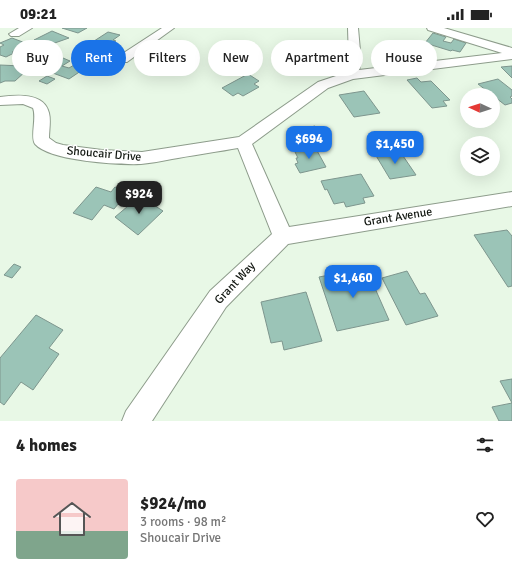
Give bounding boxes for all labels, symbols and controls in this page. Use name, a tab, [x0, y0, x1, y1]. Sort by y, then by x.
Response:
text: 09:21	[20, 5, 57, 23]
chip: Buy	[12, 40, 63, 76]
chip: Rent	[71, 40, 126, 76]
chip: Filters	[134, 40, 200, 76]
chip: New	[208, 40, 263, 76]
chip: Apartment	[271, 40, 363, 76]
chip: House	[371, 40, 437, 76]
north arrow	[460, 88, 500, 128]
map controls	[460, 88, 500, 176]
pin: $694	[285, 126, 333, 160]
text: $694	[295, 131, 323, 147]
pin: $1,450	[362, 131, 428, 165]
text: $1,450	[376, 136, 414, 152]
button: layers	[460, 136, 500, 176]
street label: Shoucair Drive	[66, 143, 142, 165]
pin: $924	[115, 181, 163, 215]
text: $924	[125, 186, 153, 202]
street label: Grant Avenue	[363, 204, 433, 230]
street label: Grant Way	[212, 258, 259, 307]
pin: $1,460	[320, 265, 386, 299]
text: $1,460	[334, 270, 372, 286]
icon: filters	[474, 434, 496, 456]
text: 4 homes	[16, 435, 77, 456]
text: $924/mo	[140, 493, 206, 514]
icon: home	[48, 495, 96, 543]
icon: heart	[474, 508, 496, 530]
text: 3 rooms · 98 m²	[140, 514, 226, 530]
text: Shoucair Drive	[140, 530, 221, 546]

